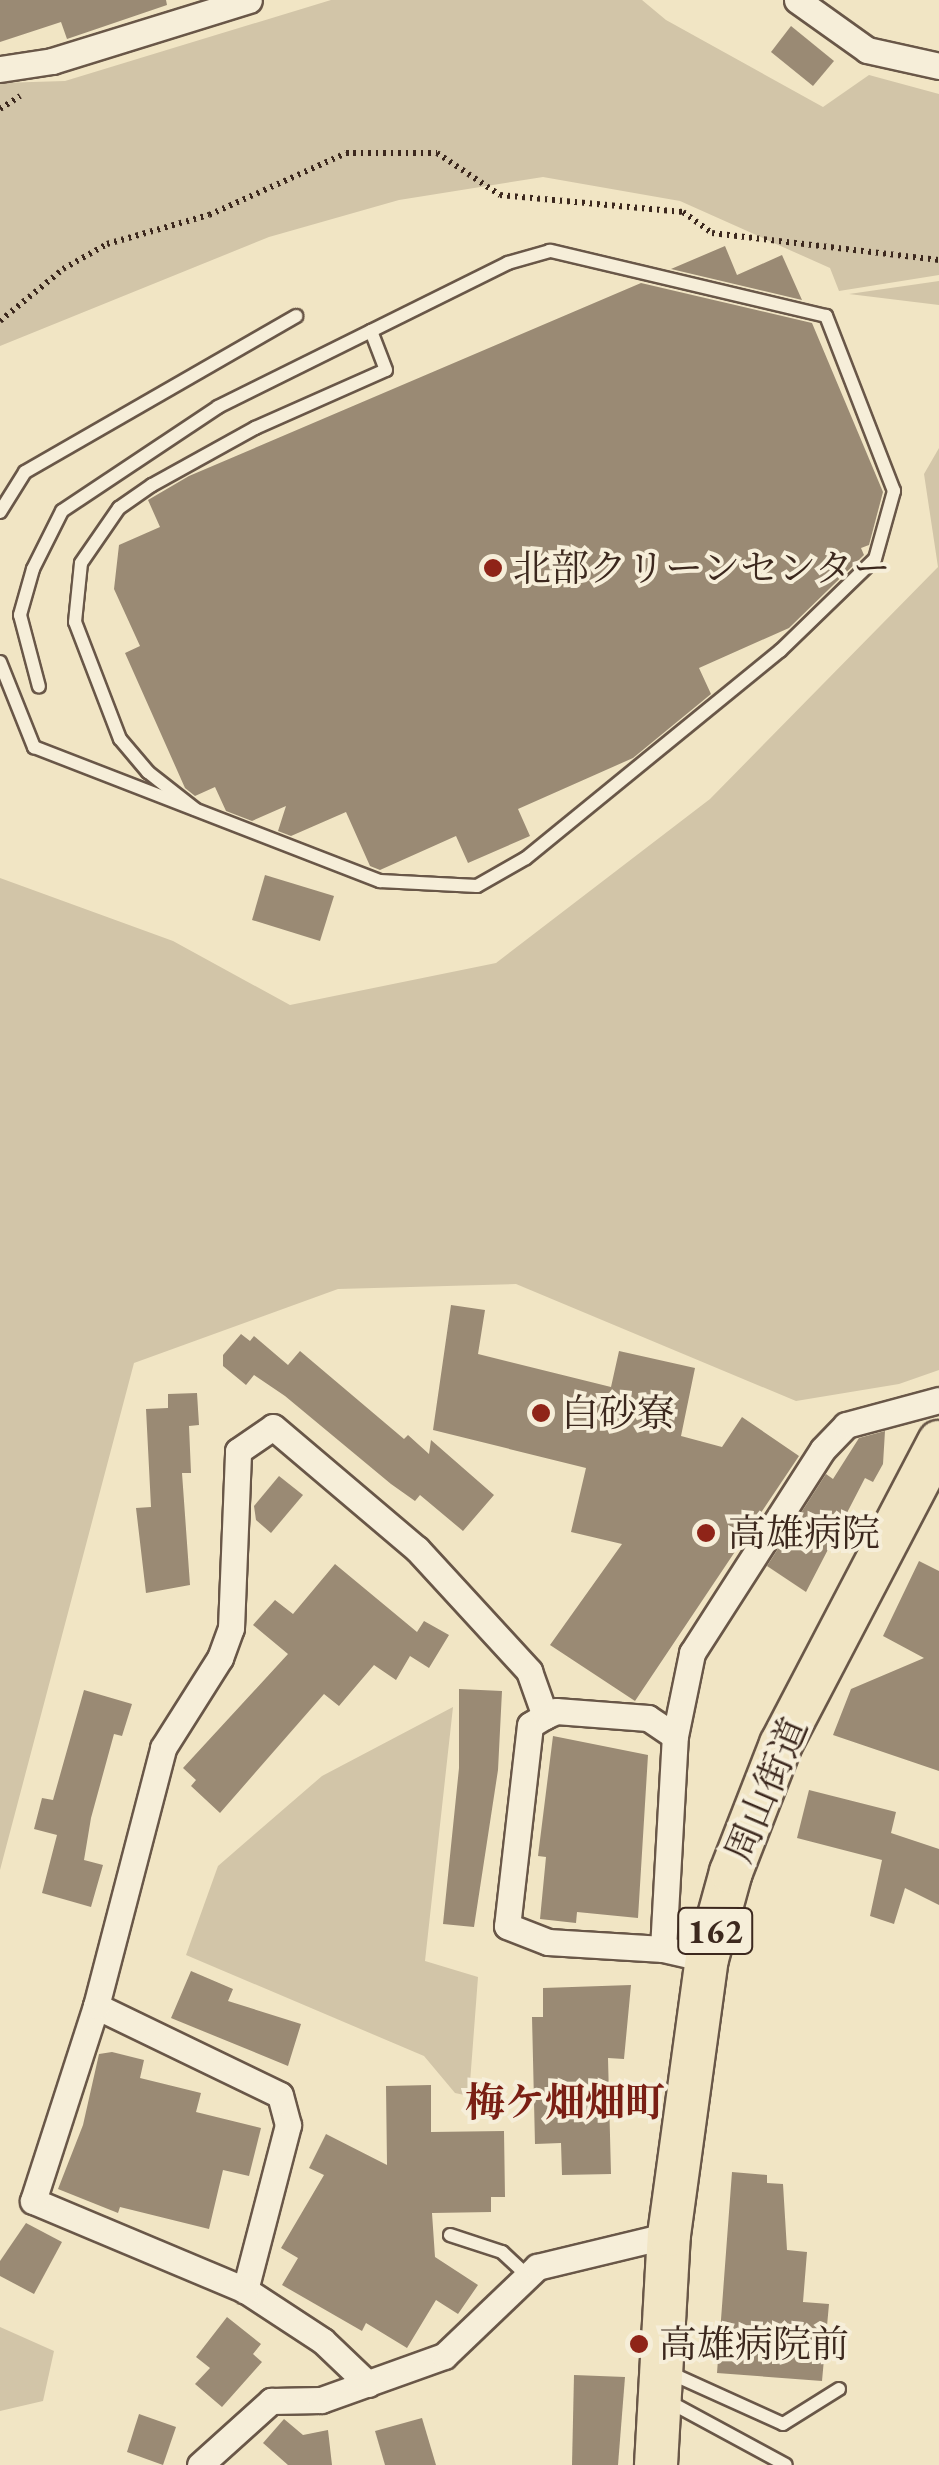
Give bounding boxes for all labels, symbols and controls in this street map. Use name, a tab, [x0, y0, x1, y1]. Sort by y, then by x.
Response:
place label: 北部クリーンセンター	[513, 545, 893, 591]
marker: 北部クリーンセンター	[482, 557, 504, 579]
place label: 白砂寮	[561, 1390, 675, 1436]
marker: 白砂寮	[530, 1402, 552, 1424]
place label: 高雄病院	[728, 1510, 880, 1556]
marker: 高雄病院	[693, 1520, 719, 1546]
street label: 周山街道	[715, 1711, 817, 1869]
road number: 162	[675, 1901, 755, 1961]
district label: 梅ケ畑畑町	[465, 2078, 665, 2126]
place label: 高雄病院前	[659, 2321, 849, 2367]
marker: 高雄病院前	[628, 2333, 650, 2355]

